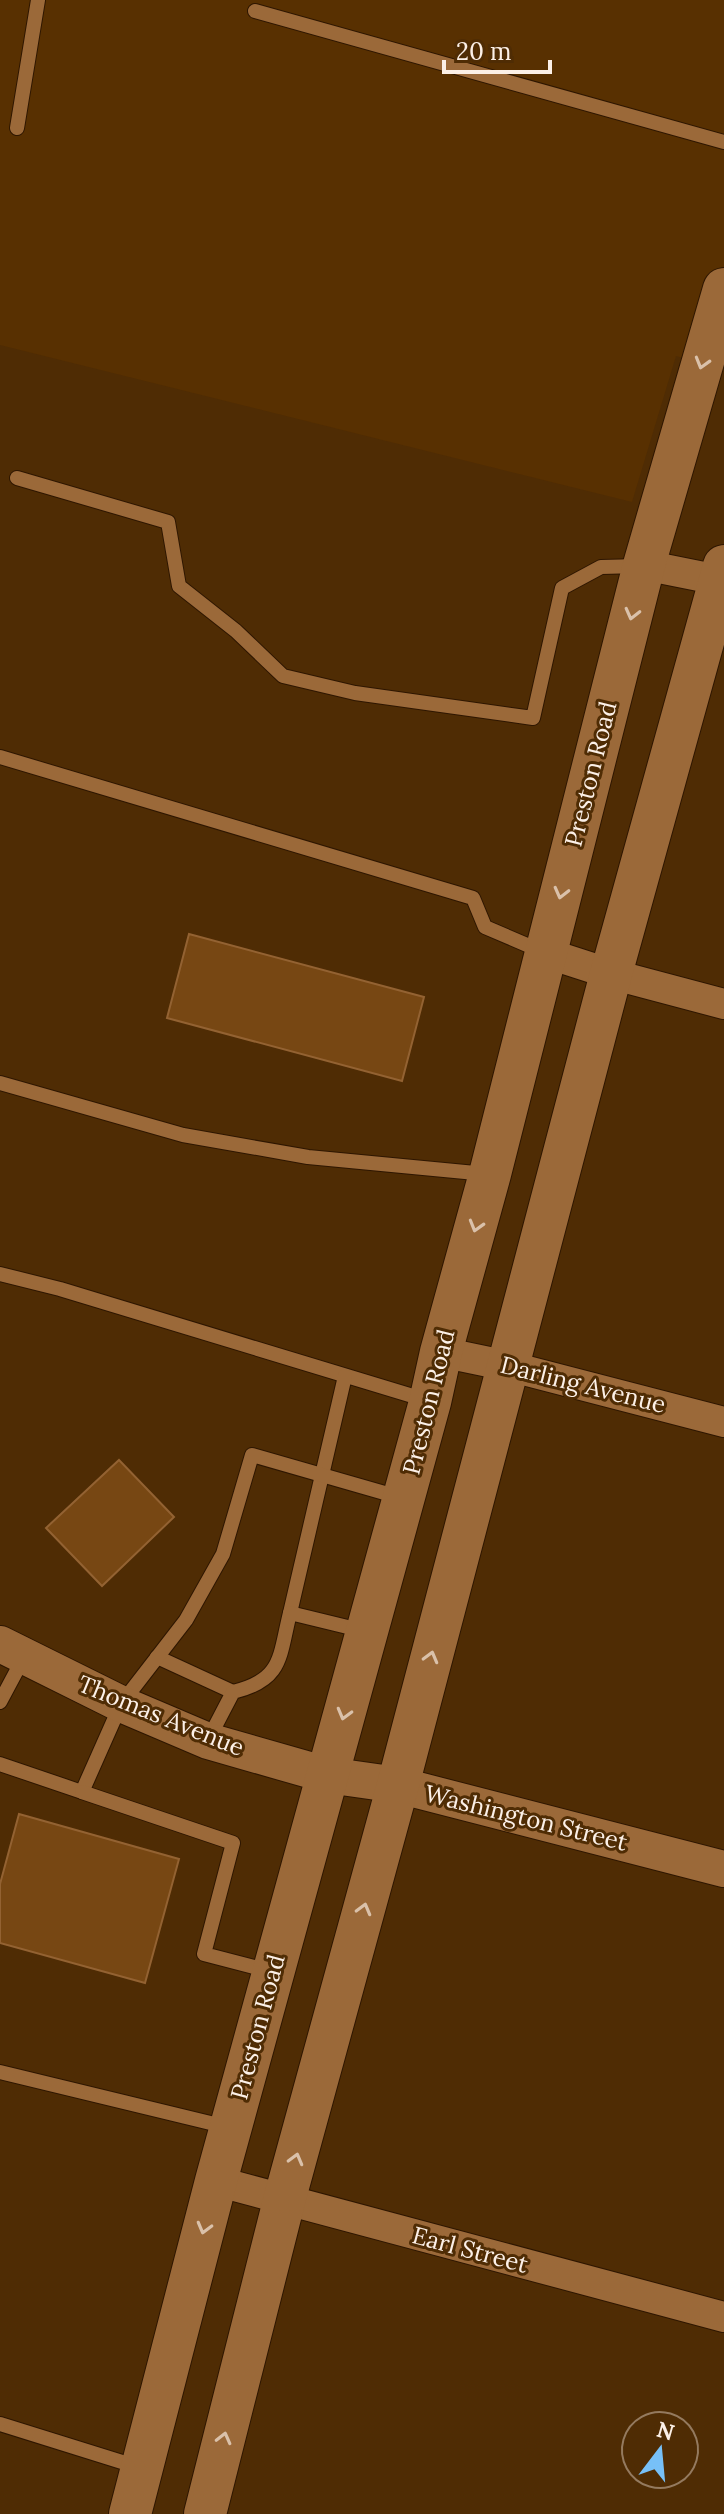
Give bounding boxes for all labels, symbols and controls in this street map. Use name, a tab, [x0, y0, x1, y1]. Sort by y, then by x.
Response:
scale bar	[444, 24, 550, 74]
text: 20 m	[456, 36, 512, 67]
one-way arrow	[695, 356, 712, 370]
one-way arrow	[624, 606, 641, 620]
street label: Preston Road	[557, 698, 624, 850]
one-way arrow	[553, 885, 570, 899]
one-way arrow	[468, 1219, 485, 1233]
street label: Preston Road	[395, 1326, 462, 1478]
street label: Darling Avenue	[497, 1349, 669, 1420]
one-way arrow	[422, 1651, 439, 1665]
street label: Thomas Avenue	[74, 1668, 249, 1763]
one-way arrow	[337, 1706, 353, 1720]
street label: Washington Street	[422, 1777, 631, 1858]
one-way arrow	[355, 1902, 371, 1916]
street label: Preston Road	[223, 1951, 292, 2103]
one-way arrow	[286, 2153, 303, 2167]
street label: Earl Street	[409, 2219, 532, 2280]
one-way arrow	[197, 2221, 214, 2235]
north arrow	[620, 2410, 700, 2490]
text: N	[653, 2415, 678, 2447]
one-way arrow	[215, 2432, 232, 2446]

